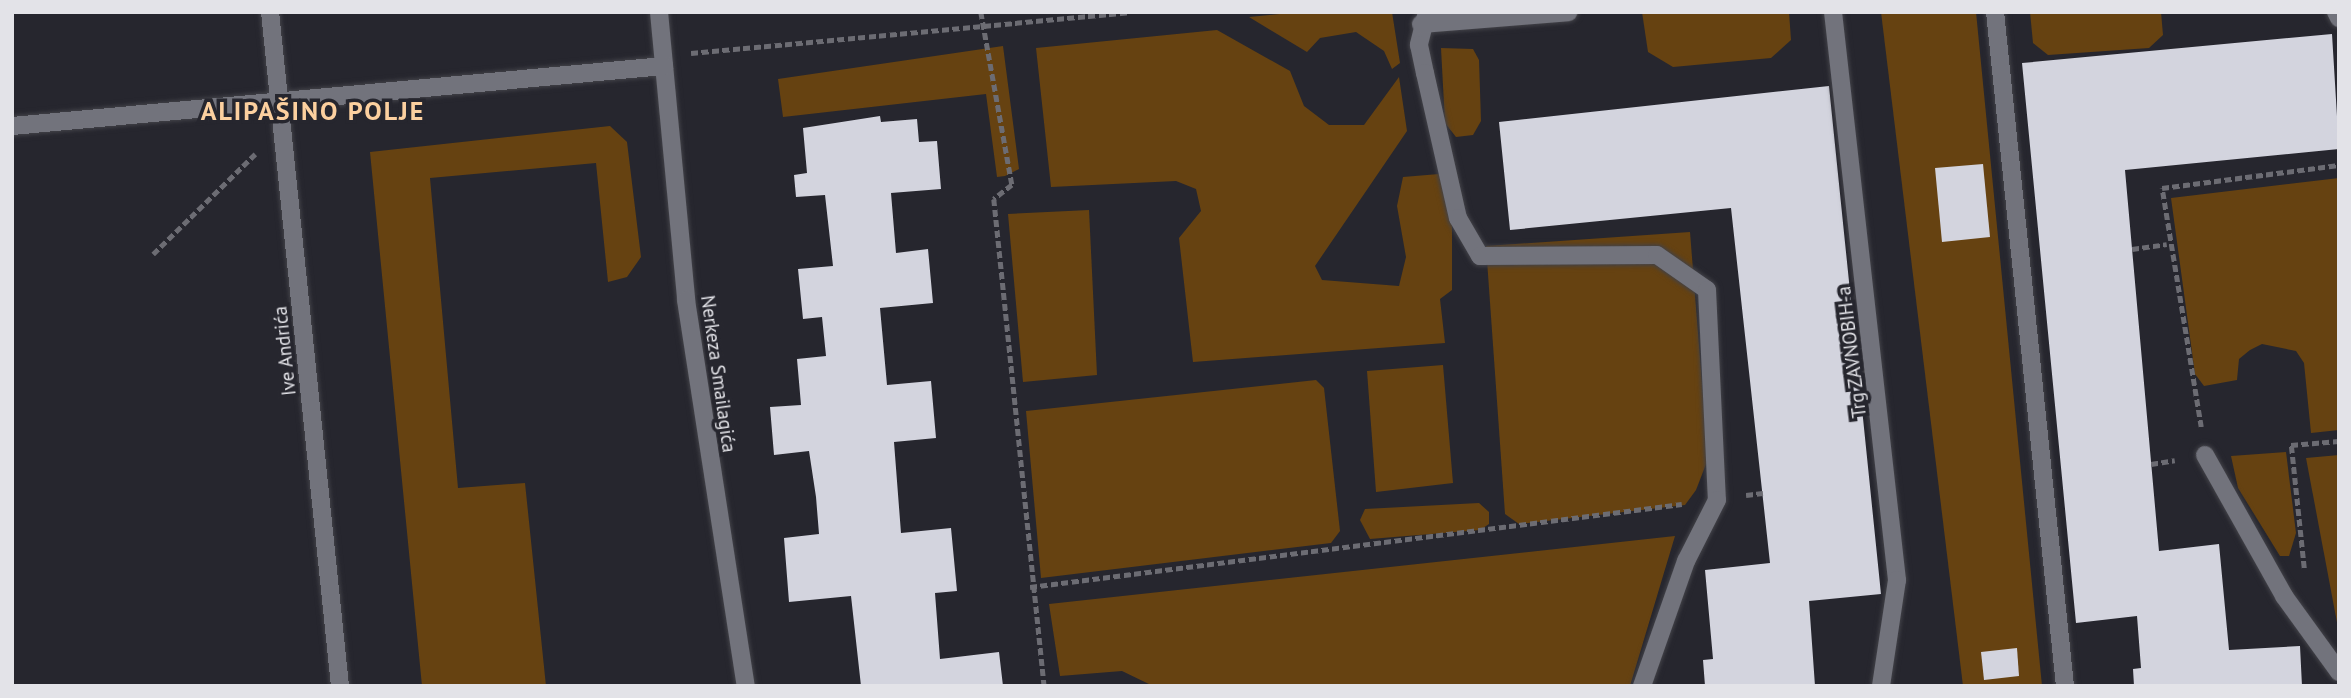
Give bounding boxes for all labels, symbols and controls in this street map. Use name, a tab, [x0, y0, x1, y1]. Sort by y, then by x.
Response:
district label: ALIPAŠINO POLJE	[202, 95, 424, 127]
street label: Trg ZAVNOBIH-a	[1833, 285, 1871, 419]
street label: Nerkeza Smailagića	[696, 294, 740, 454]
street label: Ive Andrića	[269, 305, 301, 397]

